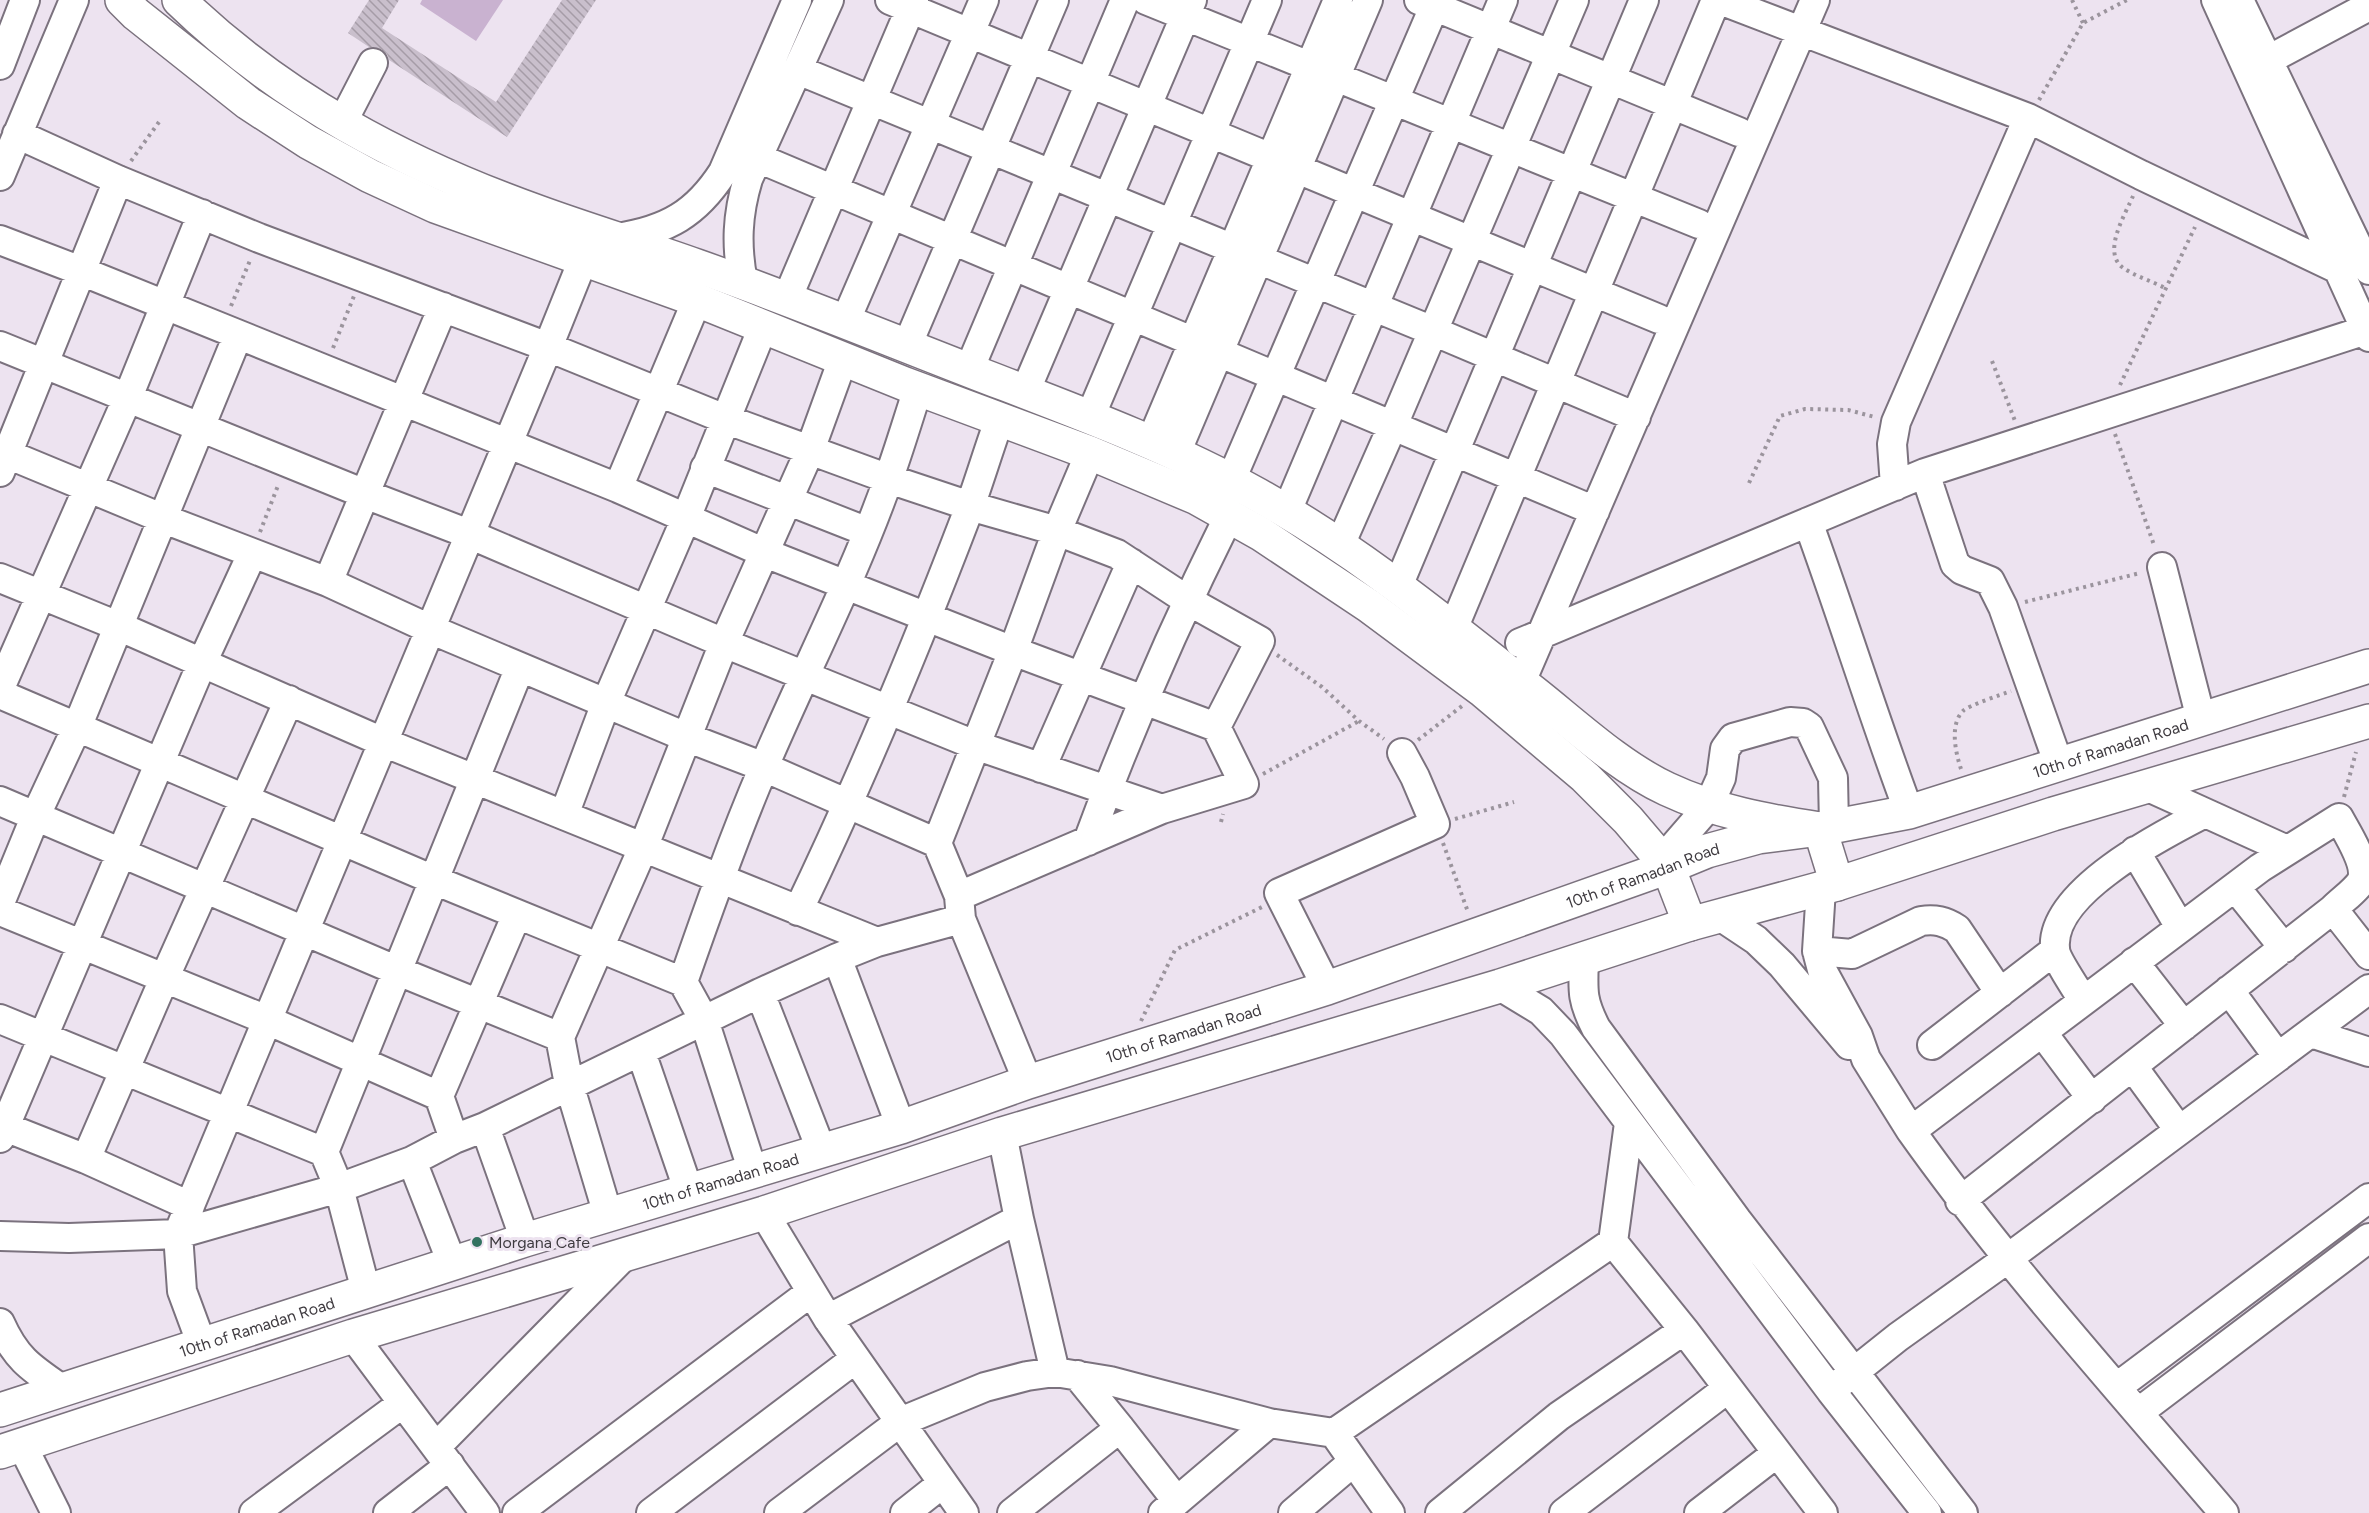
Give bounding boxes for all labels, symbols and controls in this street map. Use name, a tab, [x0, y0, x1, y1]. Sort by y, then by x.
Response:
street label: 10th of Ramadan Road	[2030, 714, 2191, 782]
street label: 10th of Ramadan Road	[1563, 839, 1722, 912]
street label: 10th of Ramadan Road	[1103, 1000, 1264, 1067]
street label: 10th of Ramadan Road	[640, 1149, 801, 1214]
place label: Morgana Cafe	[489, 1233, 590, 1252]
marker: Morgana Cafe	[470, 1235, 484, 1249]
street label: 10th of Ramadan Road	[177, 1293, 337, 1361]

